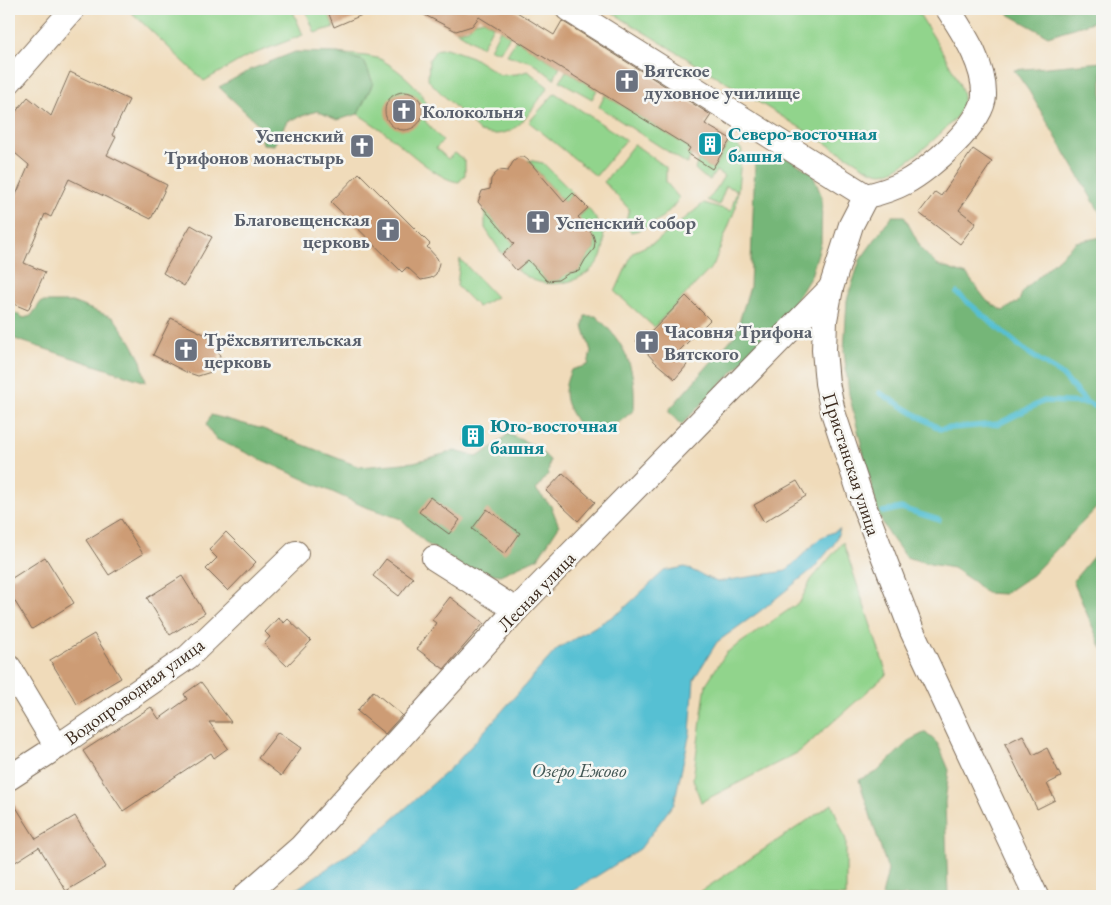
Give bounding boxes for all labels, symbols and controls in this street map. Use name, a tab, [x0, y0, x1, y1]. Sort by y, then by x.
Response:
place label: Вятское духовное училище	[644, 58, 800, 105]
church icon: Вятское духовное училище	[614, 68, 640, 94]
church icon: Колокольня	[391, 98, 417, 124]
place label: Колокольня	[422, 99, 524, 124]
place label: Северо-восточная башня	[728, 121, 877, 168]
place label: Успенский Трифонов монастырь	[164, 123, 344, 170]
building icon: Северо-восточная башня	[697, 131, 723, 157]
church icon: Успенский Трифонов монастырь	[349, 133, 375, 159]
place label: Благовещенская церковь	[234, 207, 370, 254]
church icon: Успенский собор	[525, 209, 551, 235]
place label: Успенский собор	[555, 210, 696, 235]
church icon: Благовещенская церковь	[375, 217, 401, 243]
place label: Часовня Трифона Вятского	[664, 319, 813, 366]
place label: Трёхсвятительская церковь	[204, 327, 362, 374]
church icon: Часовня Трифона Вятского	[634, 329, 660, 355]
church icon: Трёхсвятительская церковь	[173, 337, 199, 363]
street label: Пристанская улица	[817, 389, 887, 539]
place label: Юго-восточная башня	[490, 413, 618, 460]
building icon: Юго-восточная башня	[460, 423, 486, 449]
street label: Лесная улица	[492, 546, 581, 637]
street label: Водопроводная улица	[60, 632, 209, 751]
water label: Озеро Ежово	[531, 757, 627, 783]

